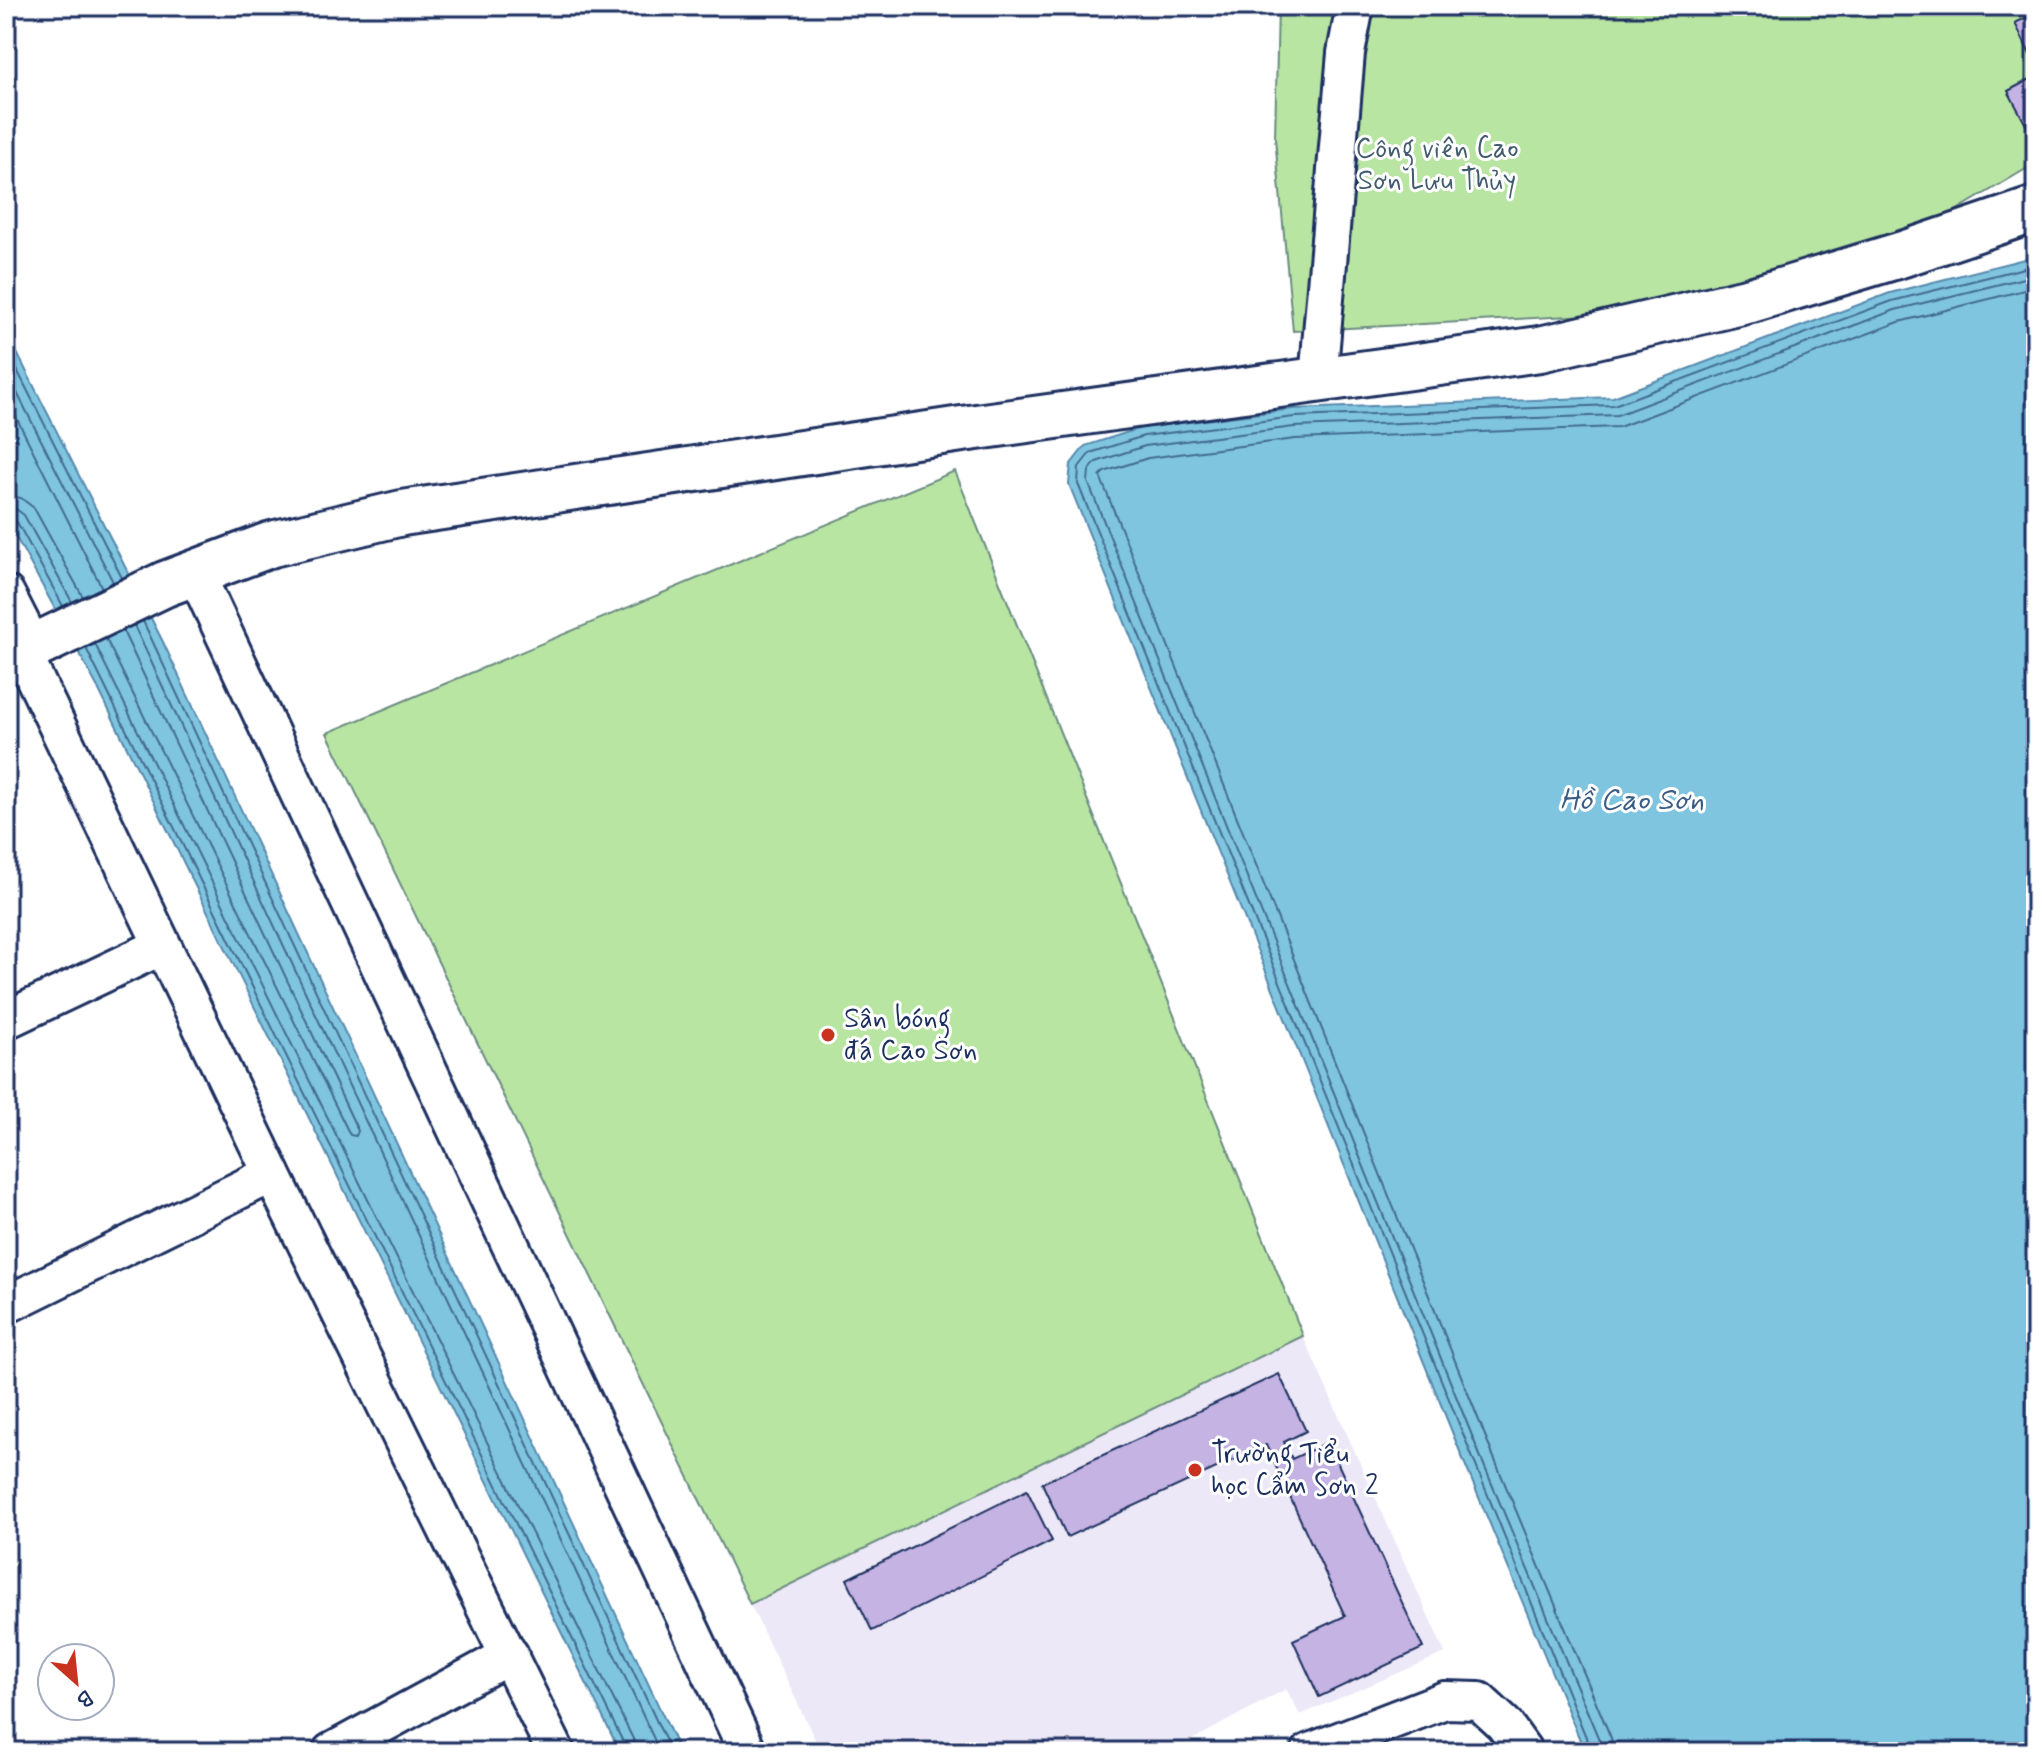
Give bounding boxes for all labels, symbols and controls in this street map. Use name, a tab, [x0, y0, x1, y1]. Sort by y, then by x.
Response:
park label: Công viên Cao Sơn Lưu Thủy	[1355, 131, 1519, 200]
water label: Hồ Cao Sơn	[1560, 781, 1704, 820]
place label: Sân bóng đá Cao Sơn	[844, 1001, 977, 1070]
marker: Sân bóng đá Cao Sơn	[819, 1026, 837, 1044]
place label: Trường Tiểu học Cẩm Sơn 2	[1211, 1436, 1379, 1505]
marker: Trường Tiểu học Cẩm Sơn 2	[1186, 1461, 1204, 1479]
north arrow	[36, 1642, 116, 1722]
text: B	[72, 1682, 97, 1714]

